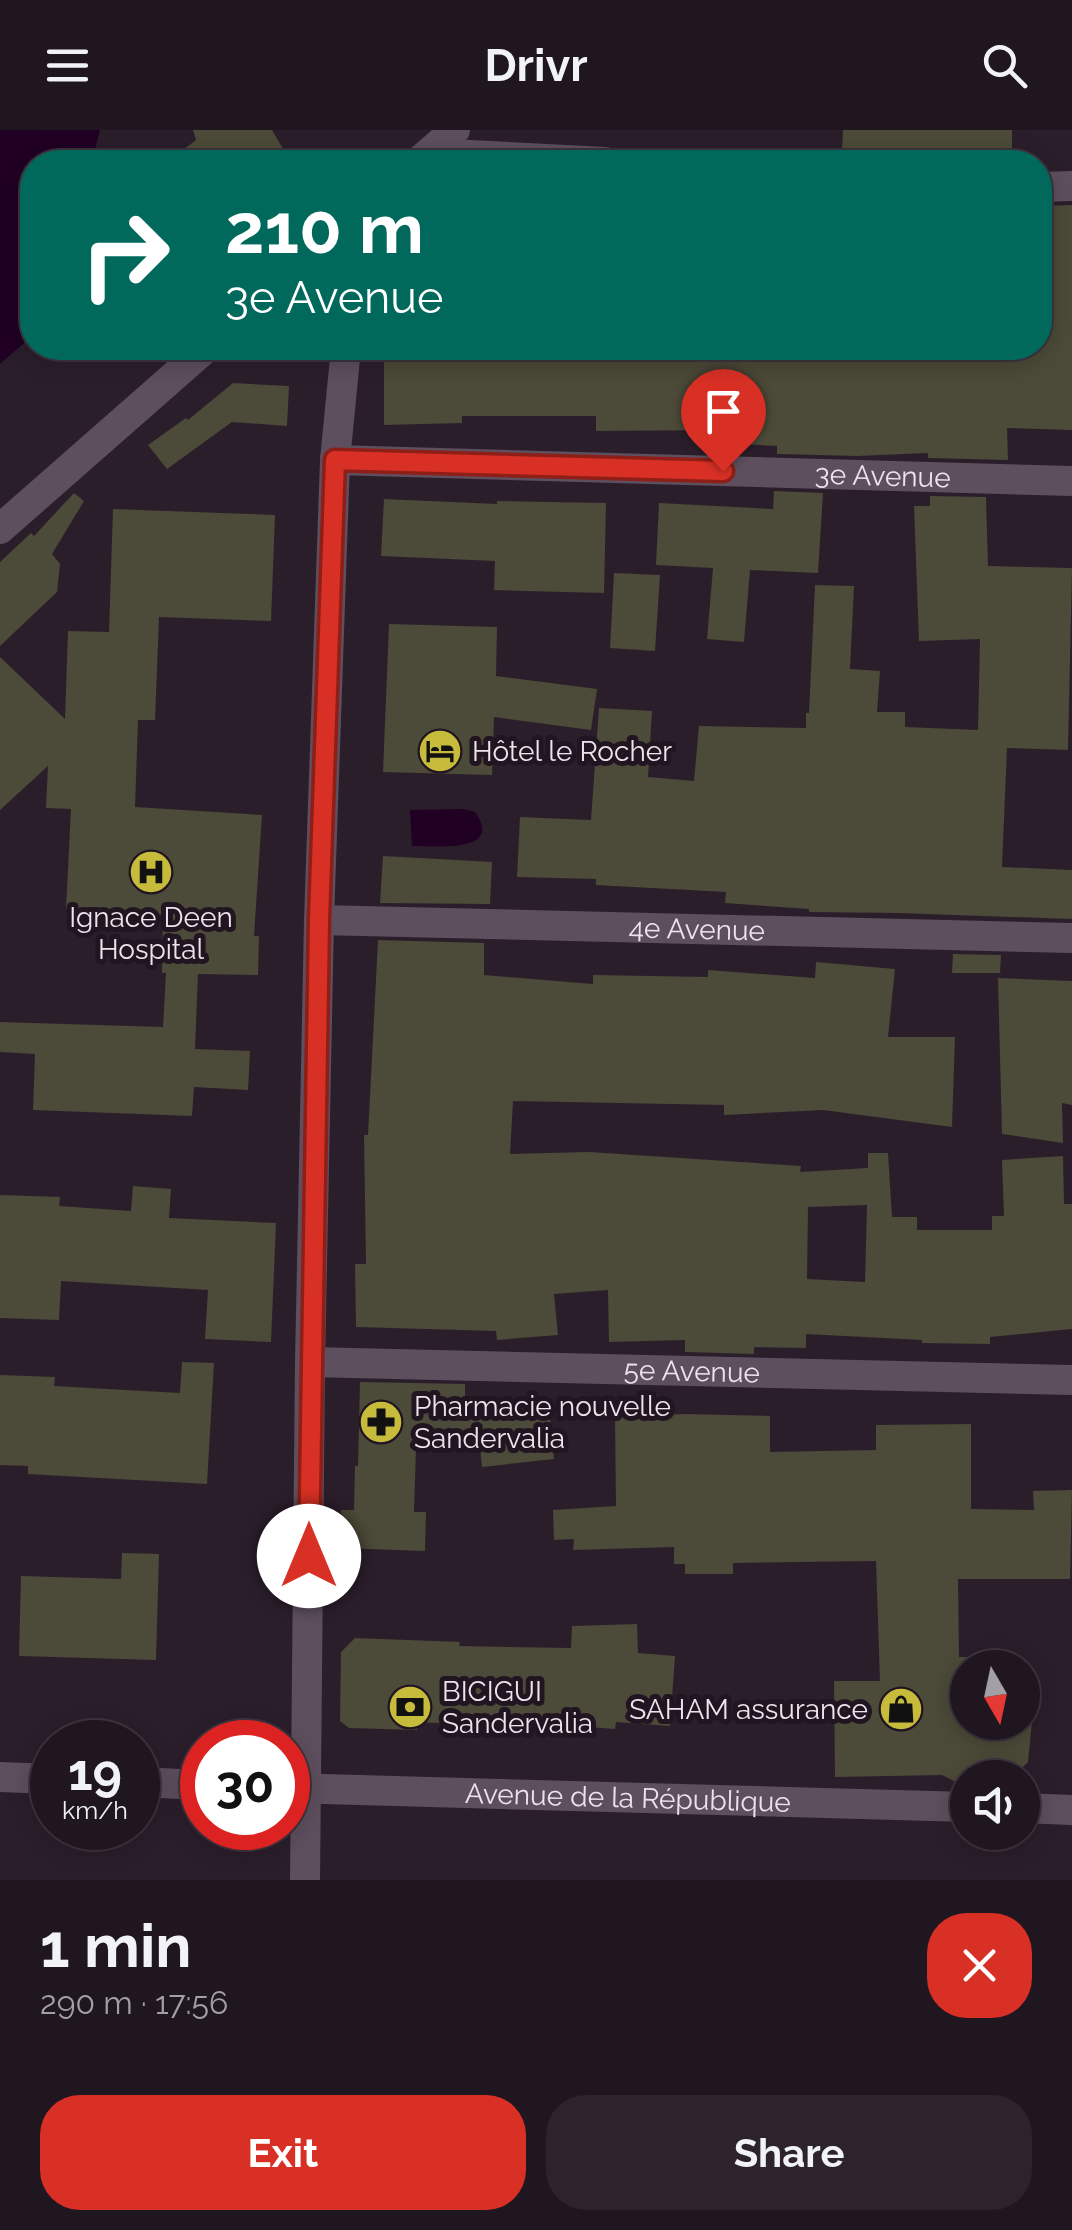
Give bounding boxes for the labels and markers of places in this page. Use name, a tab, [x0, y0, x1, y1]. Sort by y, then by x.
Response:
pin	[681, 369, 766, 472]
hotel icon: Hôtel le Rocher	[417, 728, 463, 774]
place label: Hôtel le Rocher	[472, 735, 672, 768]
hospital icon: Ignace Deen Hospital	[128, 849, 174, 895]
place label: Ignace Deen Hospital	[69, 901, 233, 966]
place label: Pharmacie nouvelle Sandervalia	[414, 1390, 671, 1455]
pharmacy icon: Pharmacie nouvelle Sandervalia	[358, 1399, 404, 1445]
place label: BICIGUI Sandervalia	[442, 1675, 593, 1740]
bank icon: BICIGUI Sandervalia	[387, 1684, 433, 1730]
shop icon: SAHAM assurance	[878, 1686, 924, 1732]
place label: SAHAM assurance	[629, 1693, 868, 1726]

